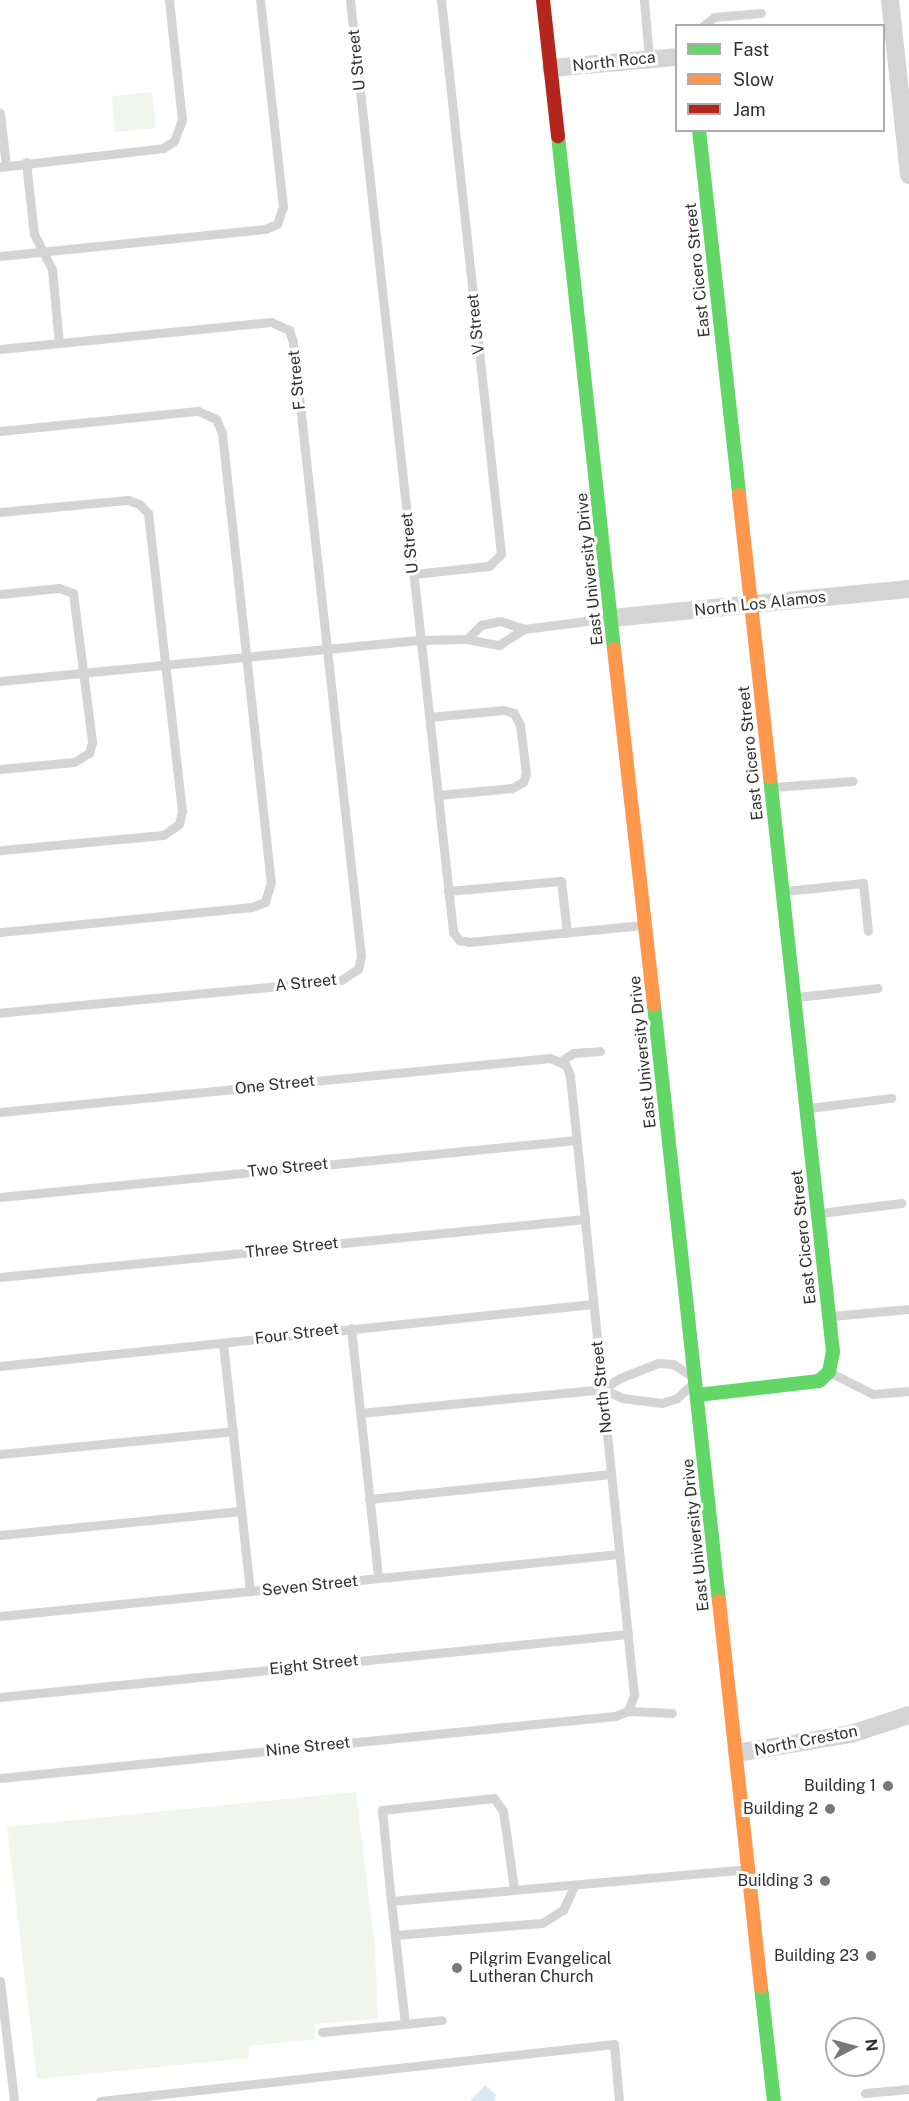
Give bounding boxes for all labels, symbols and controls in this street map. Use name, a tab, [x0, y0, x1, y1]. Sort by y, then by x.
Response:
legend	[675, 24, 885, 132]
street label: U Street	[344, 28, 370, 92]
text: Fast	[733, 39, 769, 60]
street label: North Roca	[572, 48, 656, 76]
text: Slow	[733, 69, 774, 90]
text: Jam	[733, 99, 766, 120]
street label: East Cicero Street	[681, 202, 715, 338]
street label: V Street	[463, 292, 489, 356]
street label: F Street	[284, 349, 310, 411]
street label: East University Drive	[572, 492, 608, 646]
street label: U Street	[397, 511, 423, 575]
street label: North Los Alamos	[693, 588, 827, 620]
street label: East Cicero Street	[734, 685, 768, 821]
street label: A Street	[274, 970, 338, 996]
street label: East University Drive	[625, 975, 661, 1129]
street label: One Street	[234, 1071, 316, 1099]
street label: Two Street	[247, 1154, 329, 1182]
street label: East Cicero Street	[787, 1169, 821, 1305]
street label: Three Street	[244, 1234, 340, 1262]
street label: Four Street	[254, 1319, 340, 1349]
street label: North Street	[588, 1340, 616, 1434]
street label: East University Drive	[678, 1458, 714, 1612]
street label: Seven Street	[261, 1571, 359, 1601]
street label: Eight Street	[269, 1651, 359, 1679]
street label: North Creston	[753, 1722, 859, 1760]
street label: Nine Street	[265, 1733, 351, 1761]
place label: Building 1	[804, 1776, 876, 1796]
marker: Building 1	[881, 1779, 895, 1793]
place label: Building 2	[743, 1799, 818, 1819]
marker: Building 2	[823, 1802, 837, 1816]
place label: Building 3	[737, 1871, 813, 1891]
marker: Building 3	[818, 1874, 832, 1888]
place label: Building 23	[774, 1946, 859, 1966]
place label: Pilgrim Evangelical Lutheran Church	[469, 1949, 612, 1987]
marker: Building 23	[864, 1949, 878, 1963]
marker: Pilgrim Evangelical Lutheran Church	[450, 1961, 464, 1975]
north arrow	[825, 2017, 885, 2077]
text: N	[861, 2038, 882, 2052]

